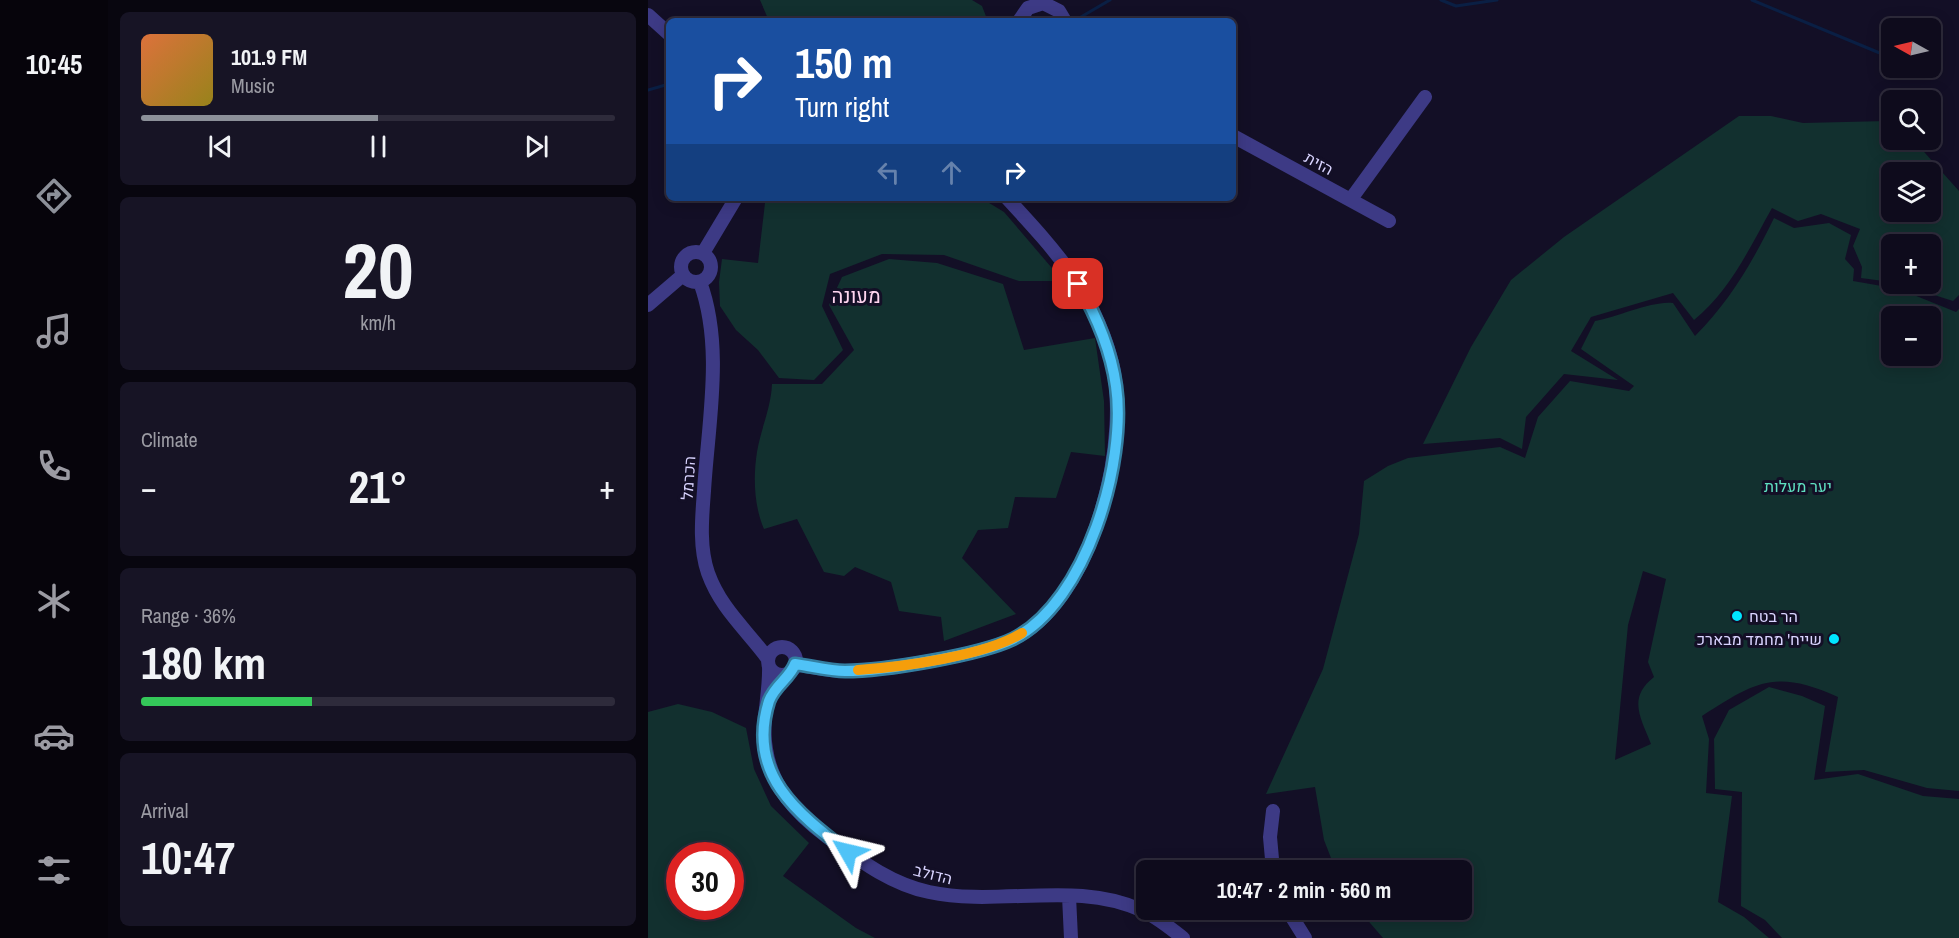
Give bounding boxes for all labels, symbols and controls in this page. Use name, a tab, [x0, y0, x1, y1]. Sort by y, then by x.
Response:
north arrow	[1881, 18, 1941, 78]
map controls	[1881, 18, 1941, 366]
text: 150 m	[795, 35, 893, 91]
text: 101.9 FM	[231, 42, 307, 72]
icon: right	[696, 42, 774, 120]
text: 10:45	[26, 46, 82, 82]
text: Music	[231, 72, 275, 99]
text: Turn right	[795, 89, 889, 125]
button: search	[1881, 90, 1941, 150]
icon: previous	[204, 130, 237, 163]
icon: pause	[362, 130, 395, 163]
icon: next	[520, 130, 553, 163]
street label: הזית	[1301, 146, 1337, 180]
icon: left	[872, 156, 905, 189]
icon: ahead	[935, 156, 968, 189]
icon: right	[998, 156, 1031, 189]
button: layers	[1881, 162, 1941, 222]
icon: directions	[33, 175, 75, 217]
text: 20	[342, 217, 414, 322]
button: +	[1881, 234, 1941, 294]
pin	[1052, 258, 1103, 309]
icon: arrive	[1061, 267, 1094, 300]
district label: מעונה	[831, 282, 881, 309]
button: −	[1881, 306, 1941, 366]
text: km/h	[360, 309, 396, 336]
icon: music	[33, 310, 75, 352]
text: Climate	[141, 426, 198, 453]
icon: phone	[33, 445, 75, 487]
street label: הכרמל	[675, 455, 701, 501]
text: 21°	[348, 456, 408, 517]
text: −	[141, 465, 157, 509]
text: +	[599, 465, 615, 509]
park label: יער מעלות	[1764, 475, 1832, 497]
icon: climate	[33, 580, 75, 622]
text: Range · 36%	[141, 602, 236, 629]
place label: הר בטח	[1749, 605, 1798, 627]
marker: הר בטח	[1730, 609, 1744, 623]
place label: שייח' מחמד מבארכ	[1696, 628, 1822, 650]
text: 180 km	[141, 632, 266, 693]
marker: שייח' מחמד מבארכ	[1827, 632, 1841, 646]
icon: car	[33, 715, 75, 757]
text: Arrival	[141, 797, 188, 824]
position arrow	[816, 820, 880, 884]
text: 10:47	[141, 827, 235, 888]
speed limit sign: 30	[666, 842, 744, 920]
icon: filters	[33, 849, 75, 891]
street label: הדולב	[911, 859, 955, 889]
text: 10:47 · 2 min · 560 m	[1217, 875, 1391, 905]

